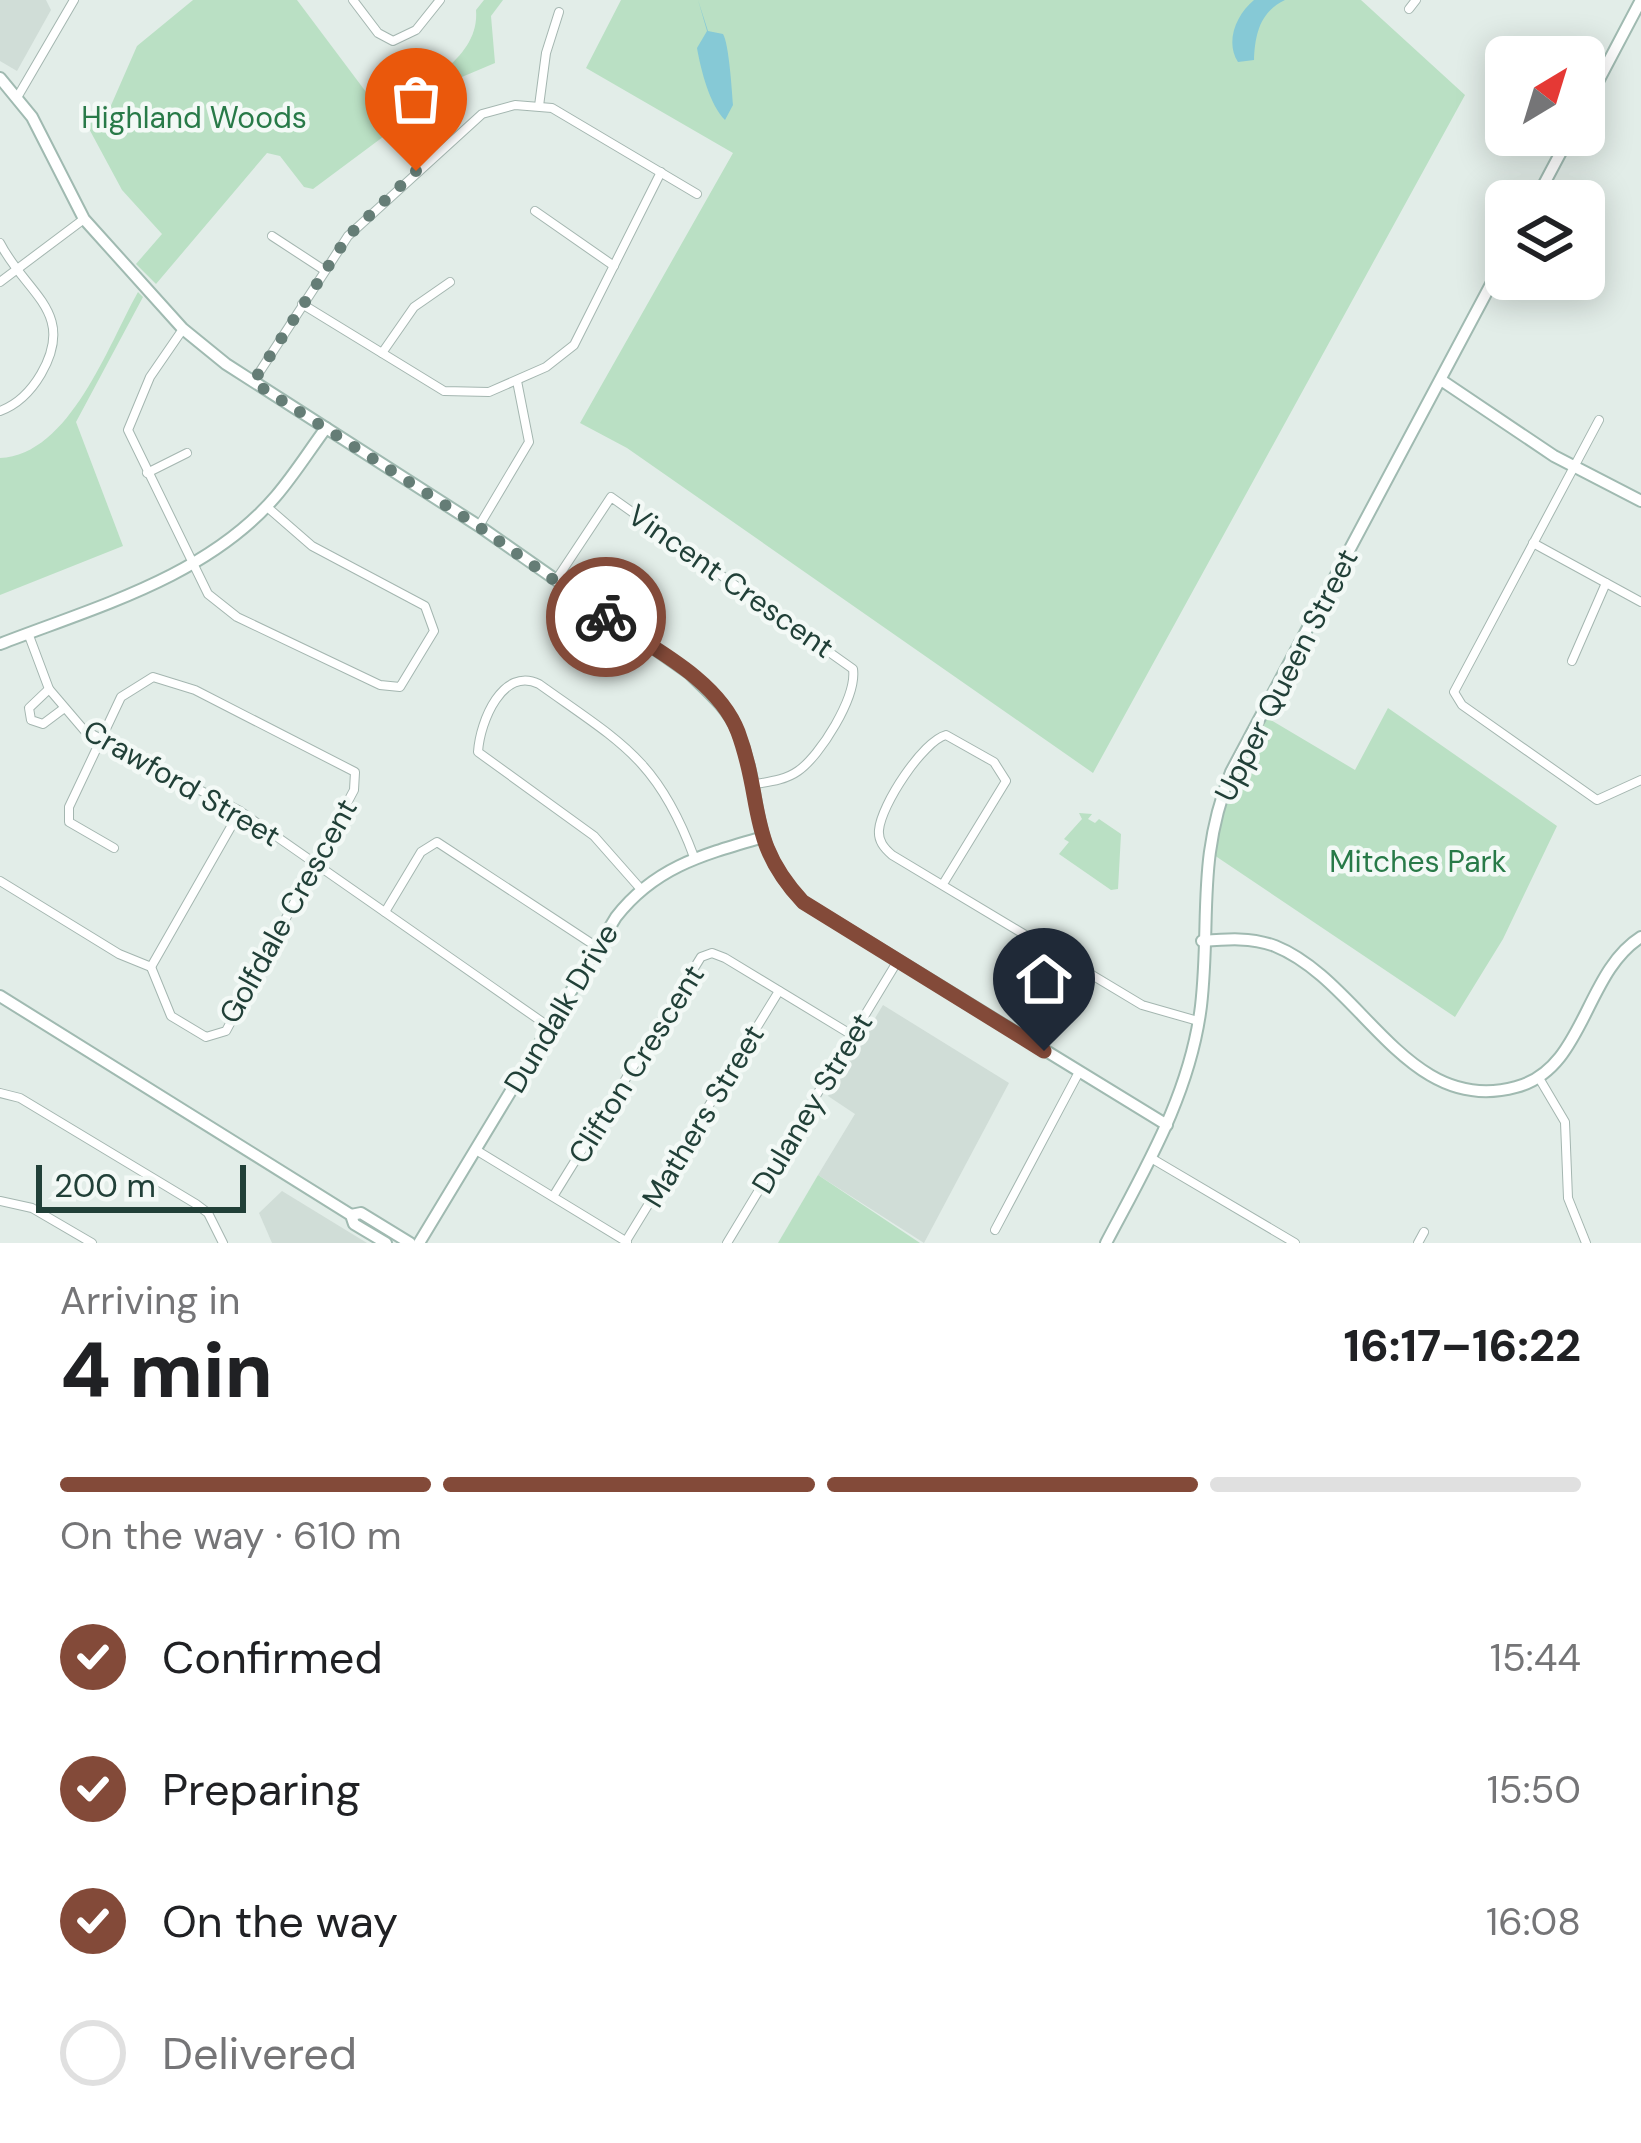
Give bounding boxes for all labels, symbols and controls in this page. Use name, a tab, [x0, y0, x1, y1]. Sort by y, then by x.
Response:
north arrow	[1485, 36, 1605, 156]
map controls	[1485, 36, 1605, 300]
pin	[365, 48, 467, 171]
icon: bag	[383, 66, 449, 132]
park label: Highland Woods	[81, 98, 307, 137]
button: layers	[1485, 180, 1605, 300]
street label: Vincent Crescent	[620, 495, 842, 667]
street label: Upper Queen Street	[1206, 542, 1366, 808]
courier	[546, 557, 666, 677]
icon: bike	[573, 584, 639, 650]
street label: Crawford Street	[76, 711, 288, 855]
street label: Golfdale Crescent	[210, 792, 366, 1030]
park label: Mitches Park	[1329, 842, 1507, 881]
street label: Dundalk Drive	[495, 916, 627, 1100]
pin	[993, 928, 1095, 1051]
icon: home	[1011, 946, 1077, 1012]
street label: Clifton Crescent	[559, 957, 713, 1171]
street label: Dulaney Street	[743, 1005, 881, 1201]
street label: Mathers Street	[633, 1018, 773, 1214]
scale bar	[36, 1159, 246, 1212]
text: 200 m	[54, 1164, 156, 1207]
text: Arriving in	[60, 1275, 240, 1326]
text: 16:17–16:22	[1344, 1316, 1581, 1375]
text: 4 min	[60, 1320, 273, 1421]
text: On the way · 610 m	[60, 1510, 401, 1561]
icon: check	[60, 1624, 126, 1690]
text: Confirmed	[162, 1628, 383, 1687]
text: 15:44	[1490, 1632, 1581, 1683]
icon: check	[60, 1756, 126, 1822]
text: Preparing	[162, 1760, 361, 1819]
text: 15:50	[1487, 1764, 1581, 1815]
icon: check	[60, 1888, 126, 1954]
text: On the way	[162, 1892, 398, 1951]
text: 16:08	[1486, 1896, 1581, 1947]
text: Delivered	[162, 2024, 357, 2083]

